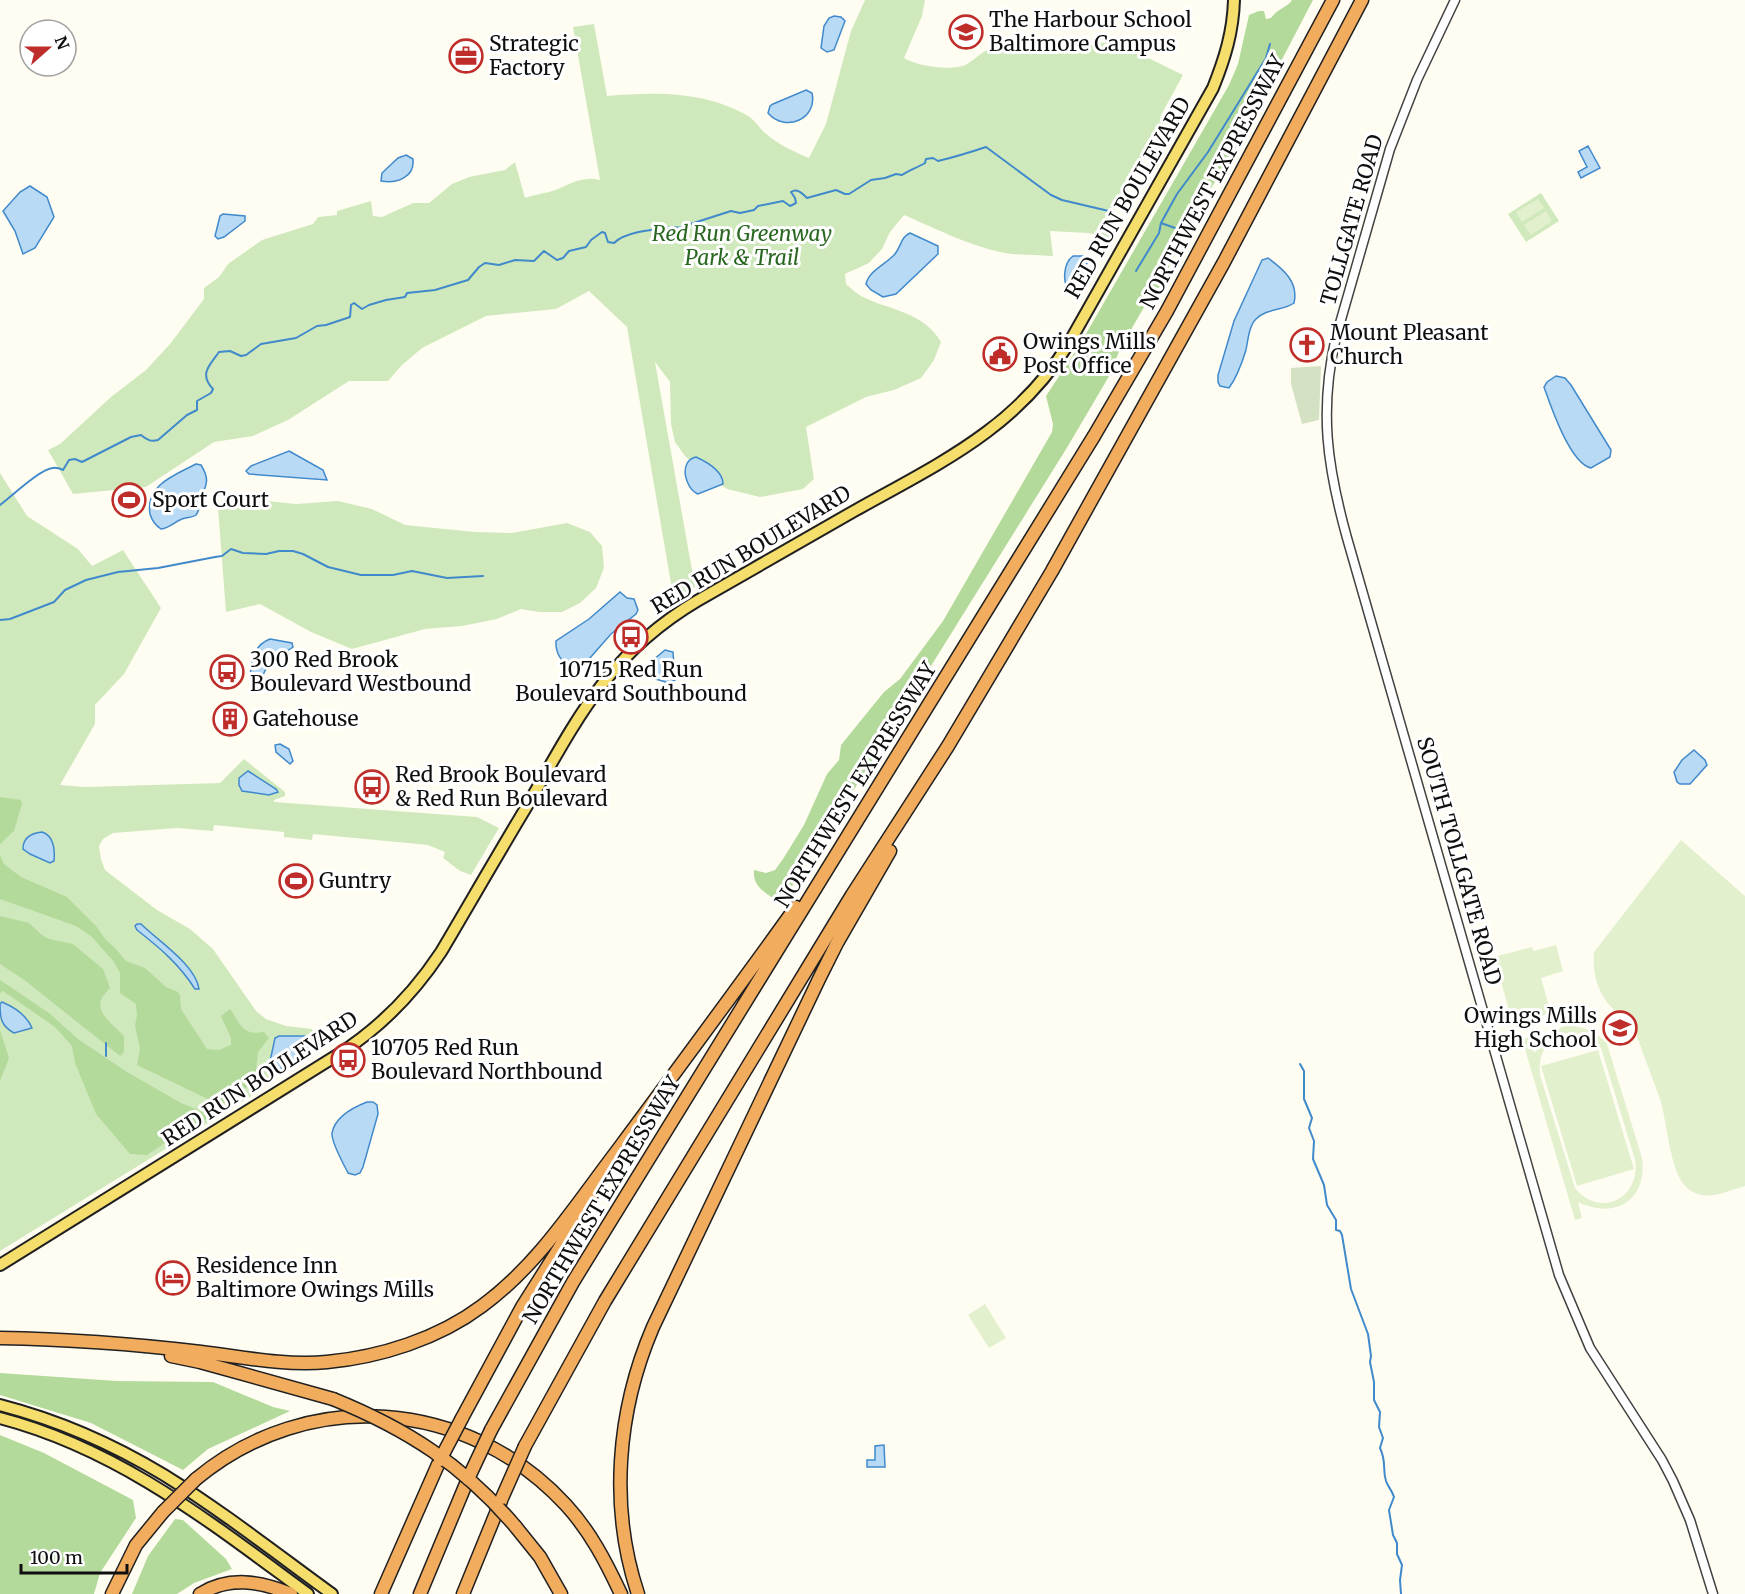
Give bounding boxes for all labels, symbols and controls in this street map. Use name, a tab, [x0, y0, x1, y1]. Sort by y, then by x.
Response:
place label: The Harbour School Baltimore Campus	[989, 6, 1192, 57]
school or university icon: The Harbour School Baltimore Campus	[948, 14, 984, 50]
north arrow	[18, 18, 78, 78]
place label: Strategic Factory	[489, 30, 579, 81]
text: N	[50, 33, 74, 52]
office icon: Strategic Factory	[448, 38, 484, 74]
street label: NORTHWEST EXPRESSWAY	[1134, 49, 1291, 314]
street label: RED RUN BOULEVARD	[1059, 92, 1196, 303]
street label: TOLLGATE ROAD	[1314, 131, 1389, 308]
park label: Red Run Greenway Park & Trail	[652, 220, 832, 271]
place label: Mount Pleasant Church	[1330, 319, 1488, 370]
church icon: Mount Pleasant Church	[1289, 327, 1325, 363]
place label: Owings Mills Post Office	[1023, 328, 1156, 379]
public building icon: Owings Mills Post Office	[982, 336, 1018, 372]
street label: RED RUN BOULEVARD	[646, 479, 856, 620]
sports icon: Sport Court	[111, 482, 147, 518]
place label: Sport Court	[152, 486, 269, 513]
bus stop icon: 10715 Red Run Boulevard Southbound	[613, 619, 649, 655]
place label: 300 Red Brook Boulevard Westbound	[250, 646, 472, 697]
bus stop icon: 300 Red Brook Boulevard Westbound	[209, 654, 245, 690]
place label: 10715 Red Run Boulevard Southbound	[515, 656, 747, 707]
street label: NORTHWEST EXPRESSWAY	[769, 657, 943, 912]
building icon: Gatehouse	[212, 701, 248, 737]
place label: Gatehouse	[253, 705, 358, 732]
street label: SOUTH TOLLGATE ROAD	[1411, 734, 1508, 988]
place label: Red Brook Boulevard & Red Run Boulevard	[395, 761, 608, 812]
bus stop icon: Red Brook Boulevard & Red Run Boulevard	[354, 769, 390, 805]
sports icon: Guntry	[278, 863, 314, 899]
place label: Guntry	[319, 867, 392, 894]
place label: Owings Mills High School	[1464, 1002, 1597, 1053]
street label: RED RUN BOULEVARD	[157, 1005, 363, 1152]
school or university icon: Owings Mills High School	[1602, 1010, 1638, 1046]
place label: 10705 Red Run Boulevard Northbound	[371, 1034, 603, 1085]
bus stop icon: 10705 Red Run Boulevard Northbound	[330, 1042, 366, 1078]
street label: NORTHWEST EXPRESSWAY	[517, 1071, 687, 1329]
place label: Residence Inn Baltimore Owings Mills	[196, 1252, 434, 1303]
hotel icon: Residence Inn Baltimore Owings Mills	[155, 1260, 191, 1296]
scale bar	[21, 1537, 128, 1575]
text: 100 m	[30, 1546, 83, 1569]

